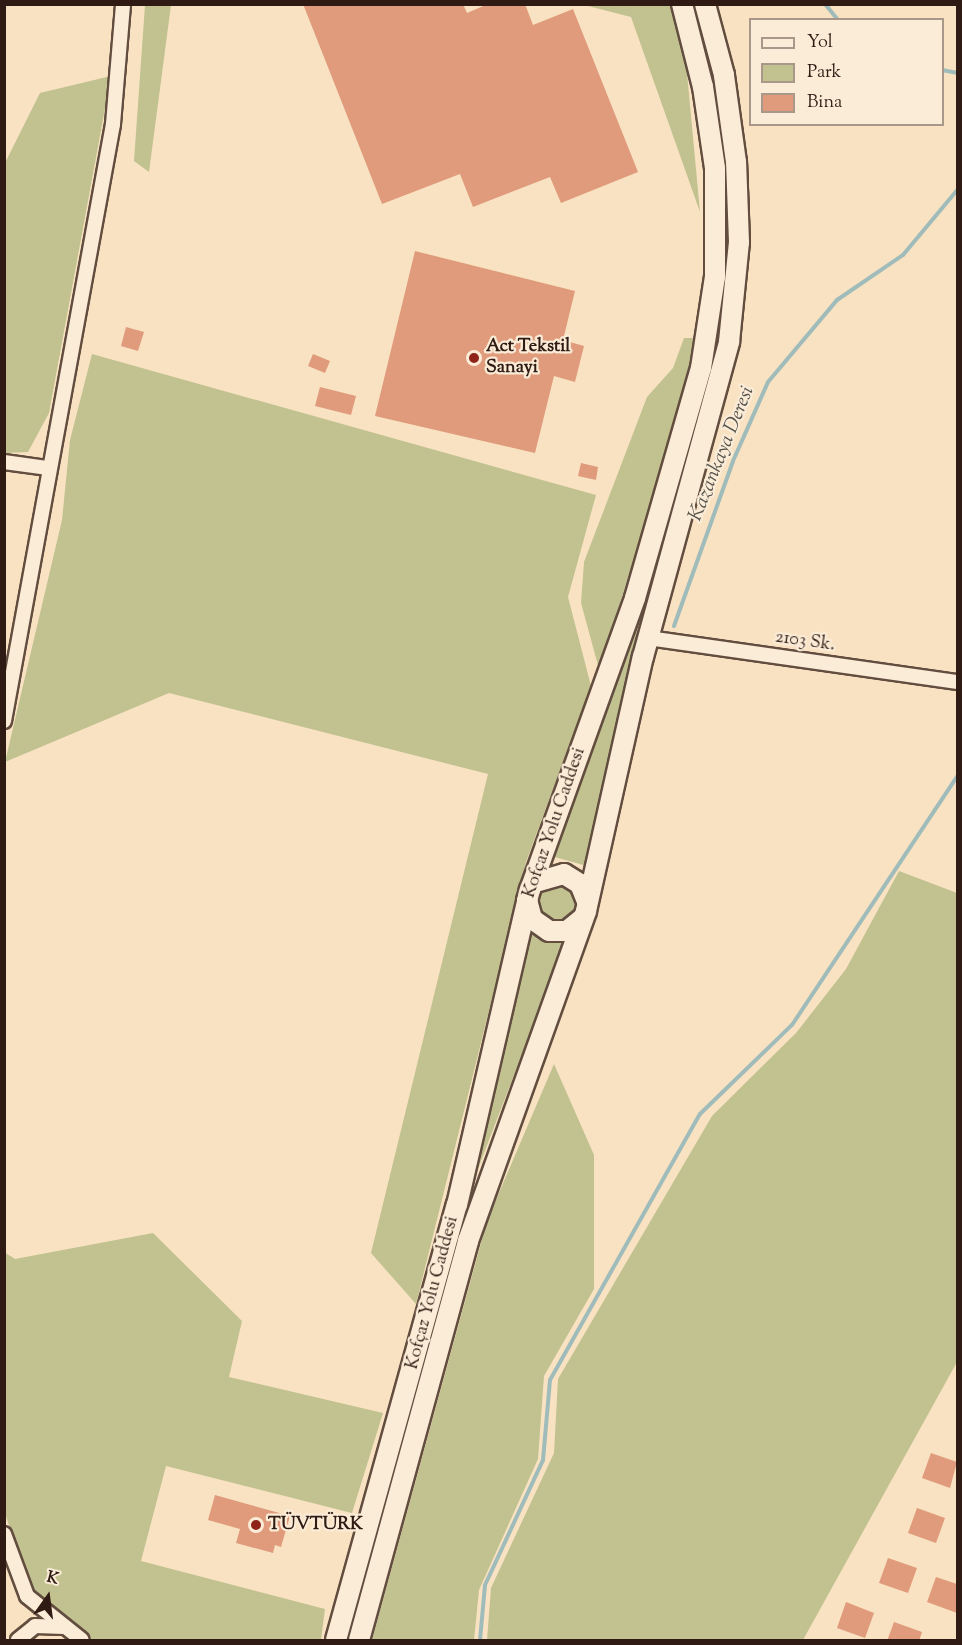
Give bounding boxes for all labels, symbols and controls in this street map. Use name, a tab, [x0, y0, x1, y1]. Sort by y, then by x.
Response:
legend	[749, 18, 944, 126]
text: Yol	[807, 30, 833, 56]
text: Park	[807, 60, 841, 86]
text: Bina	[807, 90, 842, 116]
place label: Act Tekstil Sanayi	[486, 337, 570, 380]
marker: Act Tekstil Sanayi	[467, 351, 481, 365]
water label: Kazankaya Deresi	[684, 383, 760, 525]
street label: 2103 Sk.	[774, 627, 836, 657]
street label: Kofçaz Yolu Caddesi	[519, 745, 591, 901]
street label: Kofçaz Yolu Caddesi	[402, 1214, 464, 1372]
place label: TÜVTÜRK	[268, 1514, 363, 1536]
marker: TÜVTÜRK	[249, 1518, 263, 1532]
text: K	[44, 1566, 61, 1592]
north arrow	[18, 1567, 78, 1627]

